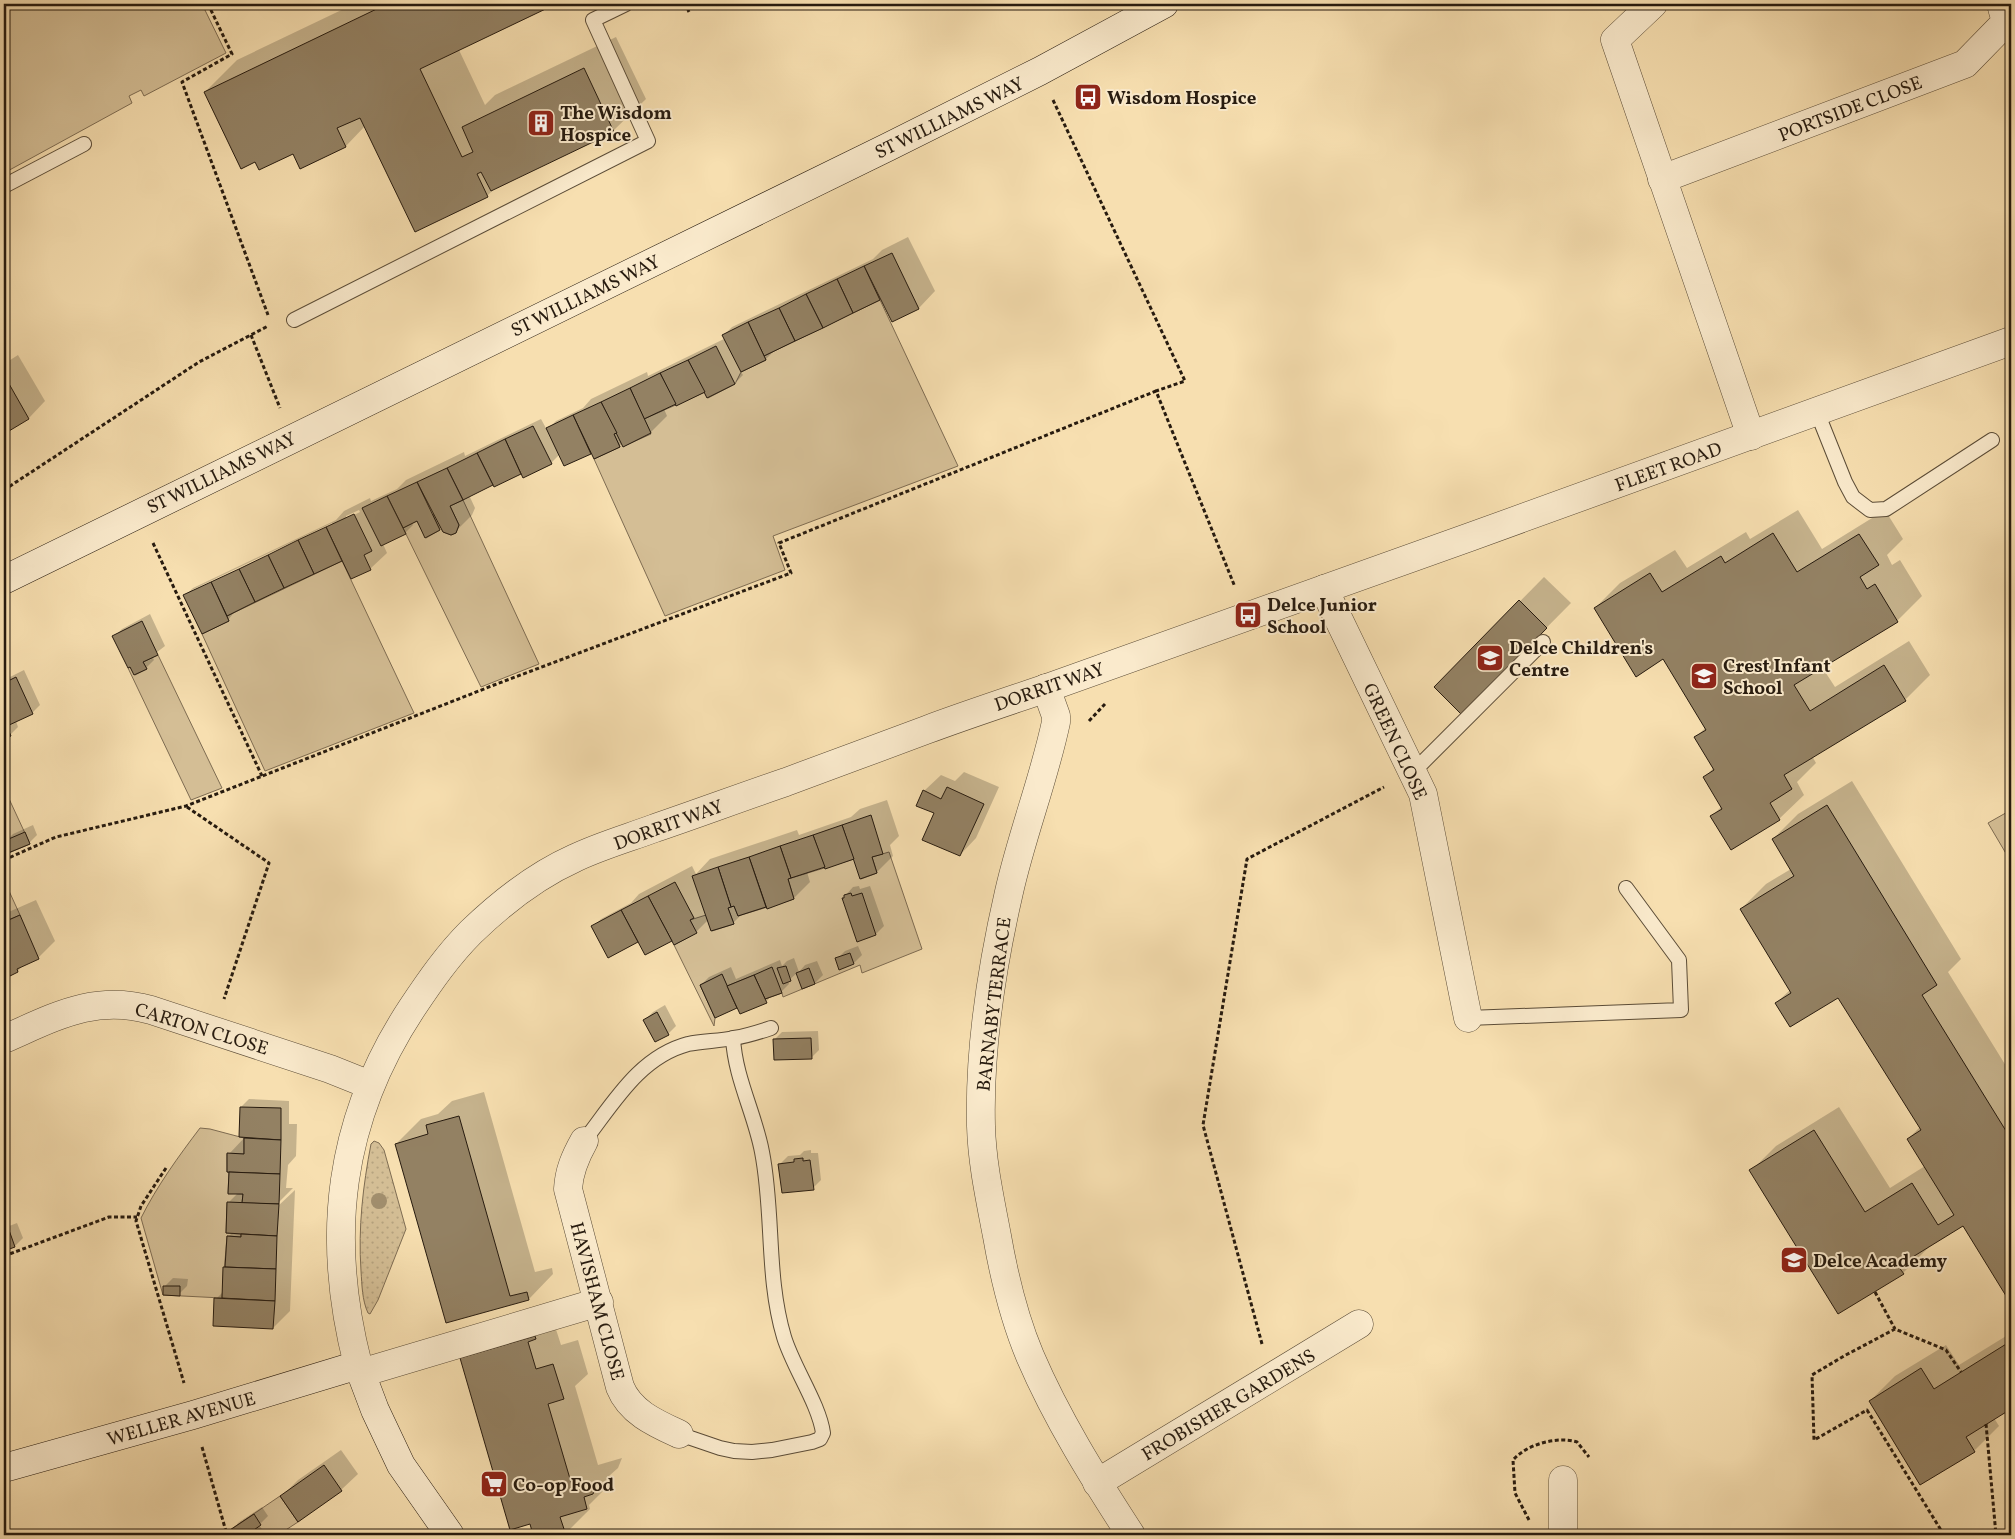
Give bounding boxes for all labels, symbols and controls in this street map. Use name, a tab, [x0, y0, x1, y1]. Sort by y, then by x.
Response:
street label: PORTSIDE CLOSE	[1775, 70, 1926, 149]
street label: ST WILLIAMS WAY	[871, 71, 1029, 166]
bus stop icon: Wisdom Hospice	[1073, 82, 1103, 112]
place label: Wisdom Hospice	[1107, 86, 1257, 112]
place label: The Wisdom Hospice	[560, 101, 672, 149]
building icon: The Wisdom Hospice	[526, 108, 556, 138]
street label: ST WILLIAMS WAY	[507, 249, 665, 344]
street label: ST WILLIAMS WAY	[143, 426, 301, 521]
street label: FLEET ROAD	[1612, 436, 1726, 499]
place label: Delce Junior School	[1267, 593, 1377, 641]
bus stop icon: Delce Junior School	[1233, 600, 1263, 630]
place label: Delce Children's Centre	[1509, 636, 1654, 684]
school or university icon: Delce Children's Centre	[1475, 643, 1505, 673]
place label: Crest Infant School	[1723, 654, 1831, 702]
street label: DORRIT WAY	[991, 657, 1108, 719]
school or university icon: Crest Infant School	[1689, 661, 1719, 691]
street label: GREEN CLOSE	[1356, 679, 1433, 805]
street label: DORRIT WAY	[610, 794, 727, 858]
street label: BARNABY TERRACE	[971, 916, 1019, 1093]
street label: CARTON CLOSE	[131, 997, 272, 1063]
street label: HAVISHAM CLOSE	[562, 1219, 630, 1384]
school or university icon: Delce Academy	[1779, 1245, 1809, 1275]
place label: Delce Academy	[1813, 1249, 1948, 1275]
street label: FROBISHER GARDENS	[1137, 1343, 1321, 1468]
street label: WELLER AVENUE	[104, 1386, 259, 1454]
supermarket icon: Co-op Food	[479, 1469, 509, 1499]
place label: Co-op Food	[513, 1473, 615, 1499]

